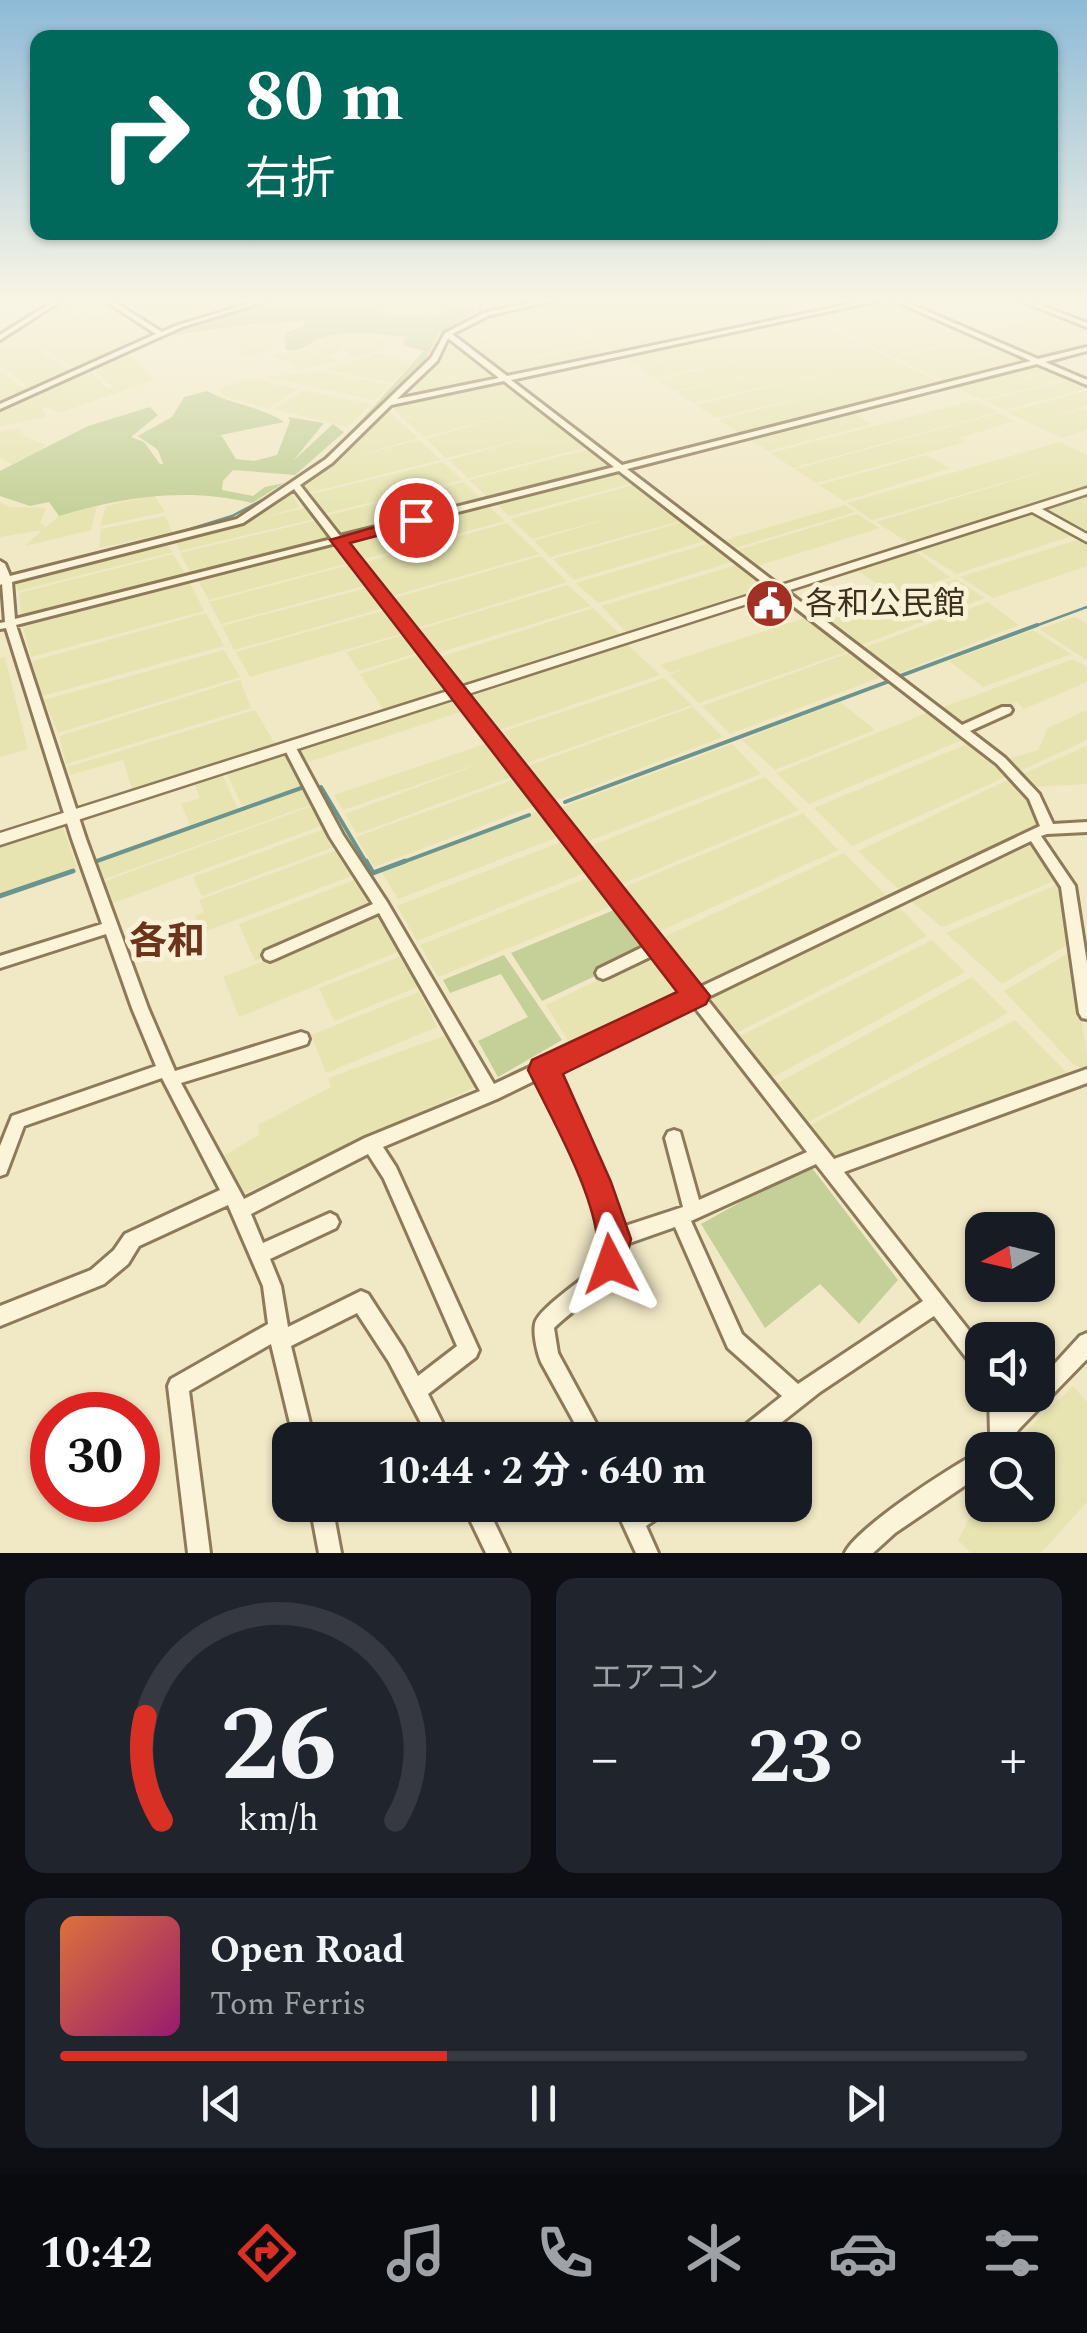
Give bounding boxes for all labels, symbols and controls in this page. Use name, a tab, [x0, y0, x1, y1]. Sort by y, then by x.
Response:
text: 80 m	[245, 45, 404, 151]
icon: right	[80, 70, 210, 200]
text: 右折	[245, 145, 335, 214]
pin	[374, 478, 459, 563]
icon: arrive	[389, 493, 444, 548]
public building icon: 各和公民館	[744, 578, 796, 630]
place label: 各和公民館	[805, 580, 965, 629]
district label: 各和	[129, 914, 205, 972]
position arrow	[558, 1212, 662, 1316]
north arrow	[965, 1212, 1055, 1302]
map controls	[965, 1212, 1055, 1522]
button: sound	[965, 1322, 1055, 1412]
speed limit sign: 30	[30, 1392, 160, 1522]
button: search	[965, 1432, 1055, 1522]
text: 10:44 · 2 分 · 640 m	[378, 1443, 706, 1501]
text: エアコン	[591, 1654, 719, 1703]
text: 26	[220, 1668, 336, 1826]
text: 23°	[748, 1702, 870, 1816]
text: −	[591, 1718, 619, 1801]
text: +	[999, 1718, 1027, 1801]
text: km/h	[238, 1792, 318, 1847]
text: Open Road	[210, 1922, 405, 1980]
text: Tom Ferris	[210, 1980, 366, 2029]
icon: previous	[194, 2076, 249, 2131]
icon: pause	[516, 2076, 571, 2131]
icon: next	[838, 2076, 893, 2131]
icon: directions	[232, 2218, 302, 2288]
icon: music	[381, 2218, 451, 2288]
icon: phone	[530, 2218, 600, 2288]
icon: climate	[679, 2218, 749, 2288]
icon: car	[828, 2218, 898, 2288]
icon: filters	[977, 2218, 1047, 2288]
text: 10:42	[40, 2219, 153, 2288]

